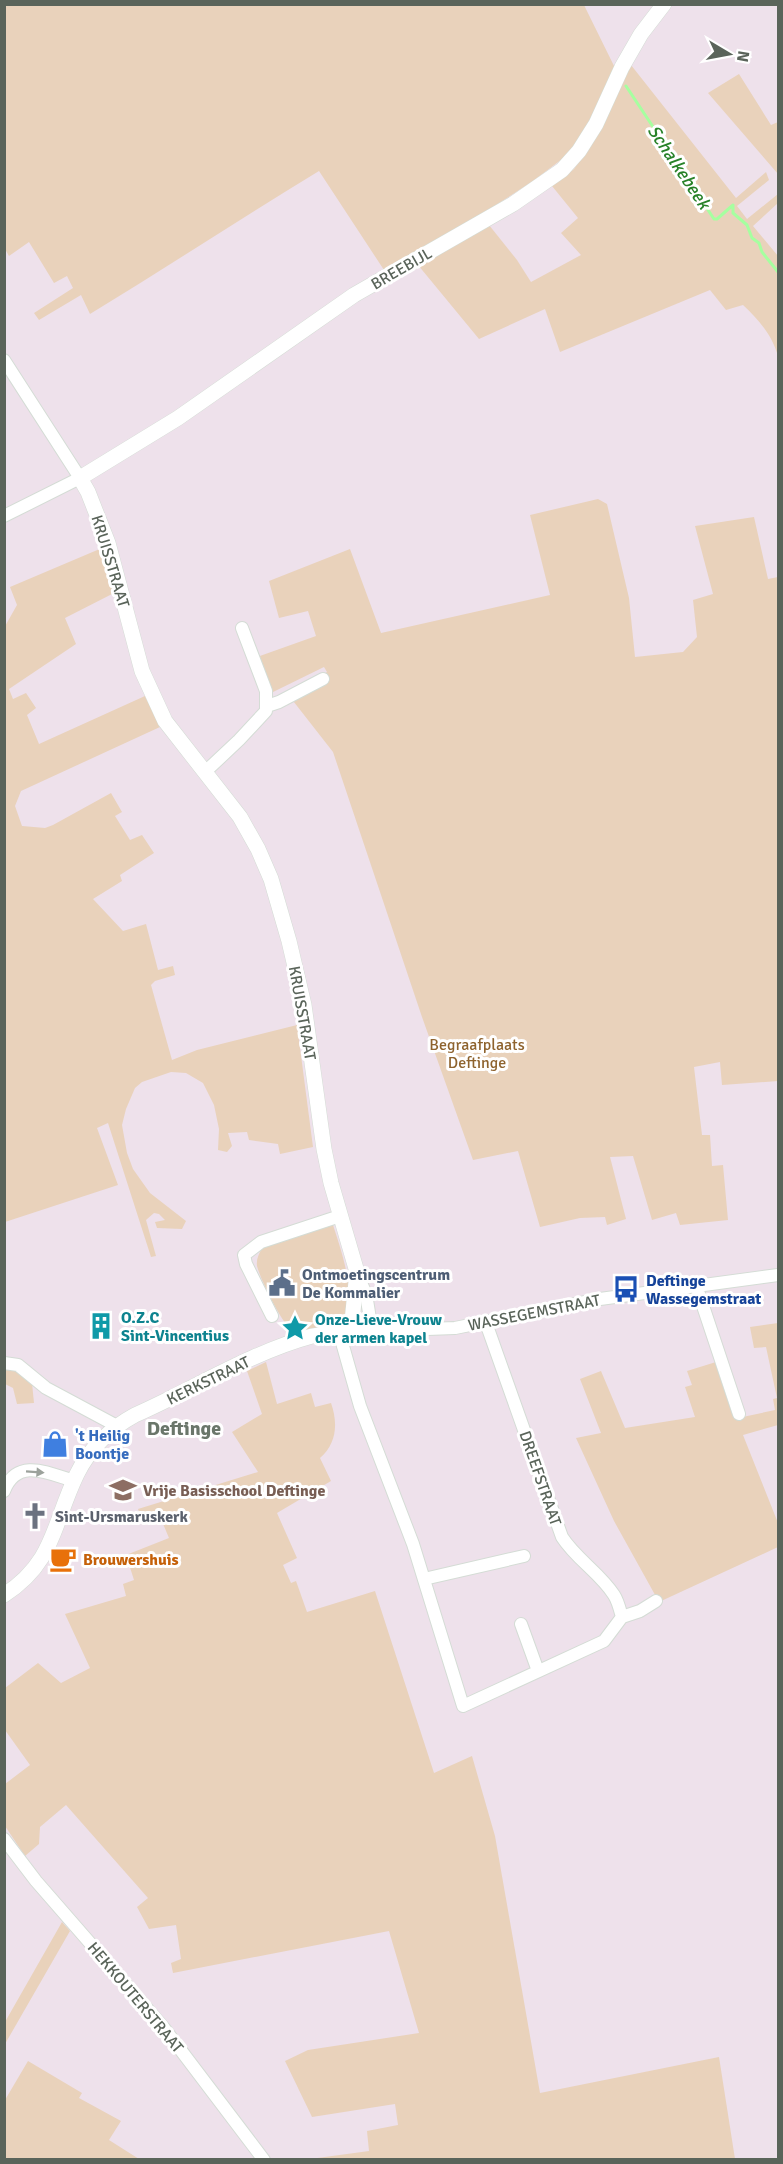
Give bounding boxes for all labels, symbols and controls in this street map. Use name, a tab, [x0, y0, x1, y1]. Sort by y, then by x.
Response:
north arrow	[699, 24, 759, 84]
text: N	[732, 49, 754, 64]
water label: Schalkebeek	[643, 121, 716, 215]
street label: BREEBIJL	[367, 243, 436, 294]
street label: KRUISSTRAAT	[87, 513, 134, 610]
street label: KRUISSTRAAT	[284, 964, 320, 1062]
park label: Begraafplaats Deftinge	[429, 1035, 525, 1073]
place label: Ontmoetingscentrum De Kommalier	[302, 1265, 450, 1303]
public building icon: Ontmoetingscentrum De Kommalier	[267, 1268, 297, 1298]
place label: Deftinge Wassegemstraat	[646, 1271, 761, 1309]
bus stop icon: Deftinge Wassegemstraat	[611, 1274, 641, 1304]
street label: WASSEGEMSTRAAT	[466, 1290, 602, 1336]
place label: O.Z.C Sint-Vincentius	[121, 1308, 229, 1346]
place label: Onze-Lieve-Vrouw der armen kapel	[315, 1310, 443, 1348]
building icon: O.Z.C Sint-Vincentius	[86, 1311, 116, 1341]
place icon: Onze-Lieve-Vrouw der armen kapel	[280, 1313, 310, 1343]
street label: KERKSTRAAT	[164, 1352, 253, 1410]
district label: Deftinge	[147, 1416, 221, 1441]
place label: 't Heilig Boontje	[75, 1426, 130, 1464]
street label: DREEFSTRAAT	[515, 1428, 566, 1528]
shop icon: 't Heilig Boontje	[40, 1429, 70, 1459]
one-way arrow	[25, 1467, 44, 1476]
school or university icon: Vrije Basisschool Deftinge	[108, 1475, 138, 1505]
place label: Vrije Basisschool Deftinge	[143, 1481, 325, 1501]
church icon: Sint-Ursmaruskerk	[20, 1501, 50, 1531]
place label: Sint-Ursmaruskerk	[55, 1507, 188, 1527]
cafe icon: Brouwershuis	[48, 1544, 78, 1574]
place label: Brouwershuis	[83, 1550, 179, 1570]
street label: HEKKOUTERSTRAAT	[83, 1938, 188, 2057]

